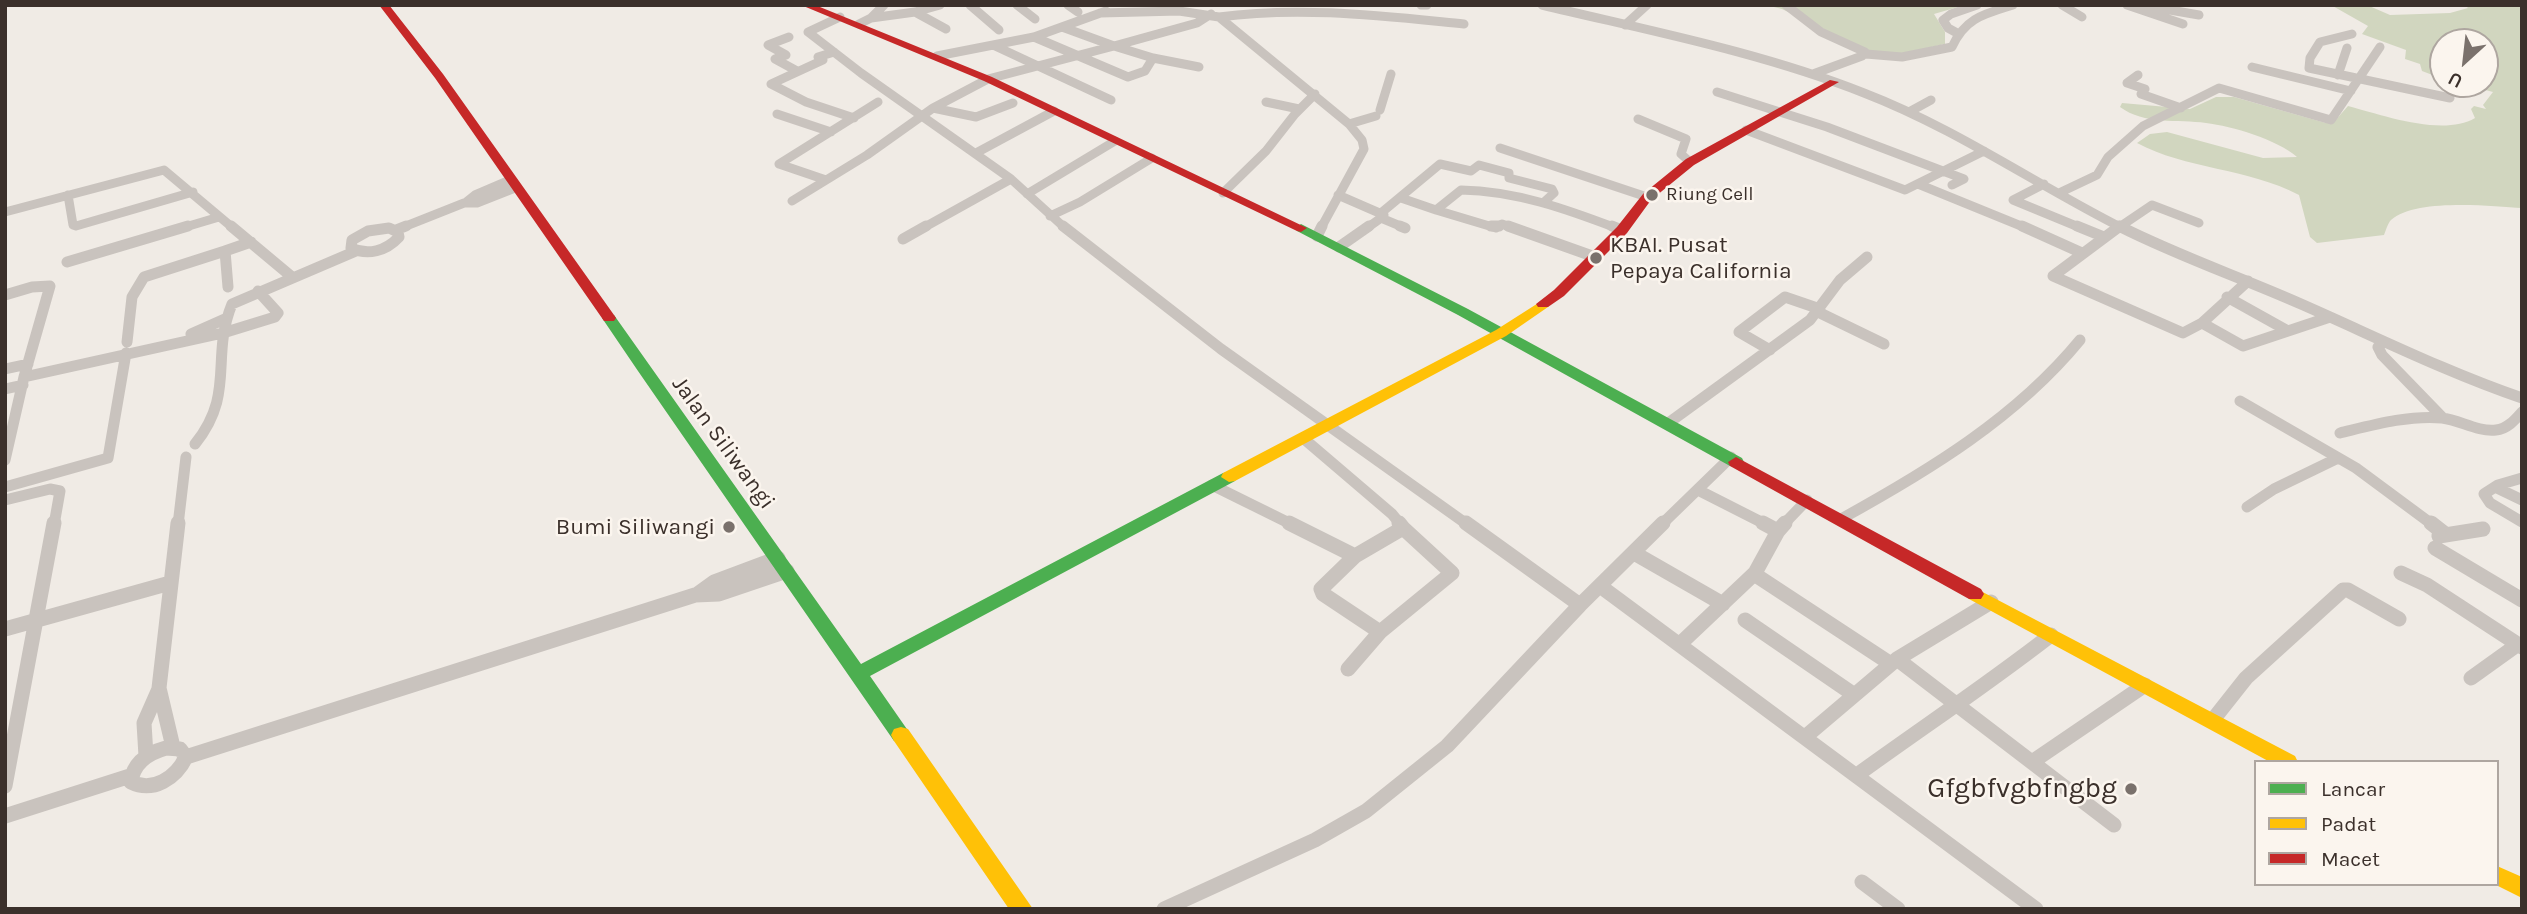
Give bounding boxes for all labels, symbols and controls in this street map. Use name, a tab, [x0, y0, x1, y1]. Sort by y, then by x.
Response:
north arrow	[2429, 28, 2499, 98]
text: U	[2445, 67, 2466, 93]
place label: Riung Cell	[1666, 184, 1754, 206]
marker: Riung Cell	[1644, 187, 1660, 203]
place label: KBAI. Pusat Pepaya California	[1610, 231, 1792, 285]
marker: KBAI. Pusat Pepaya California	[1588, 250, 1604, 266]
street label: Jalan Siliwangi	[666, 371, 780, 515]
place label: Bumi Siliwangi	[556, 513, 715, 541]
marker: Bumi Siliwangi	[721, 519, 737, 535]
legend	[2254, 760, 2499, 886]
place label: Gfgbfvgbfngbg	[1927, 772, 2117, 806]
text: Lancar	[2321, 777, 2385, 801]
marker: Gfgbfvgbfngbg	[2123, 781, 2139, 797]
text: Padat	[2321, 812, 2376, 836]
text: Macet	[2321, 847, 2380, 871]

